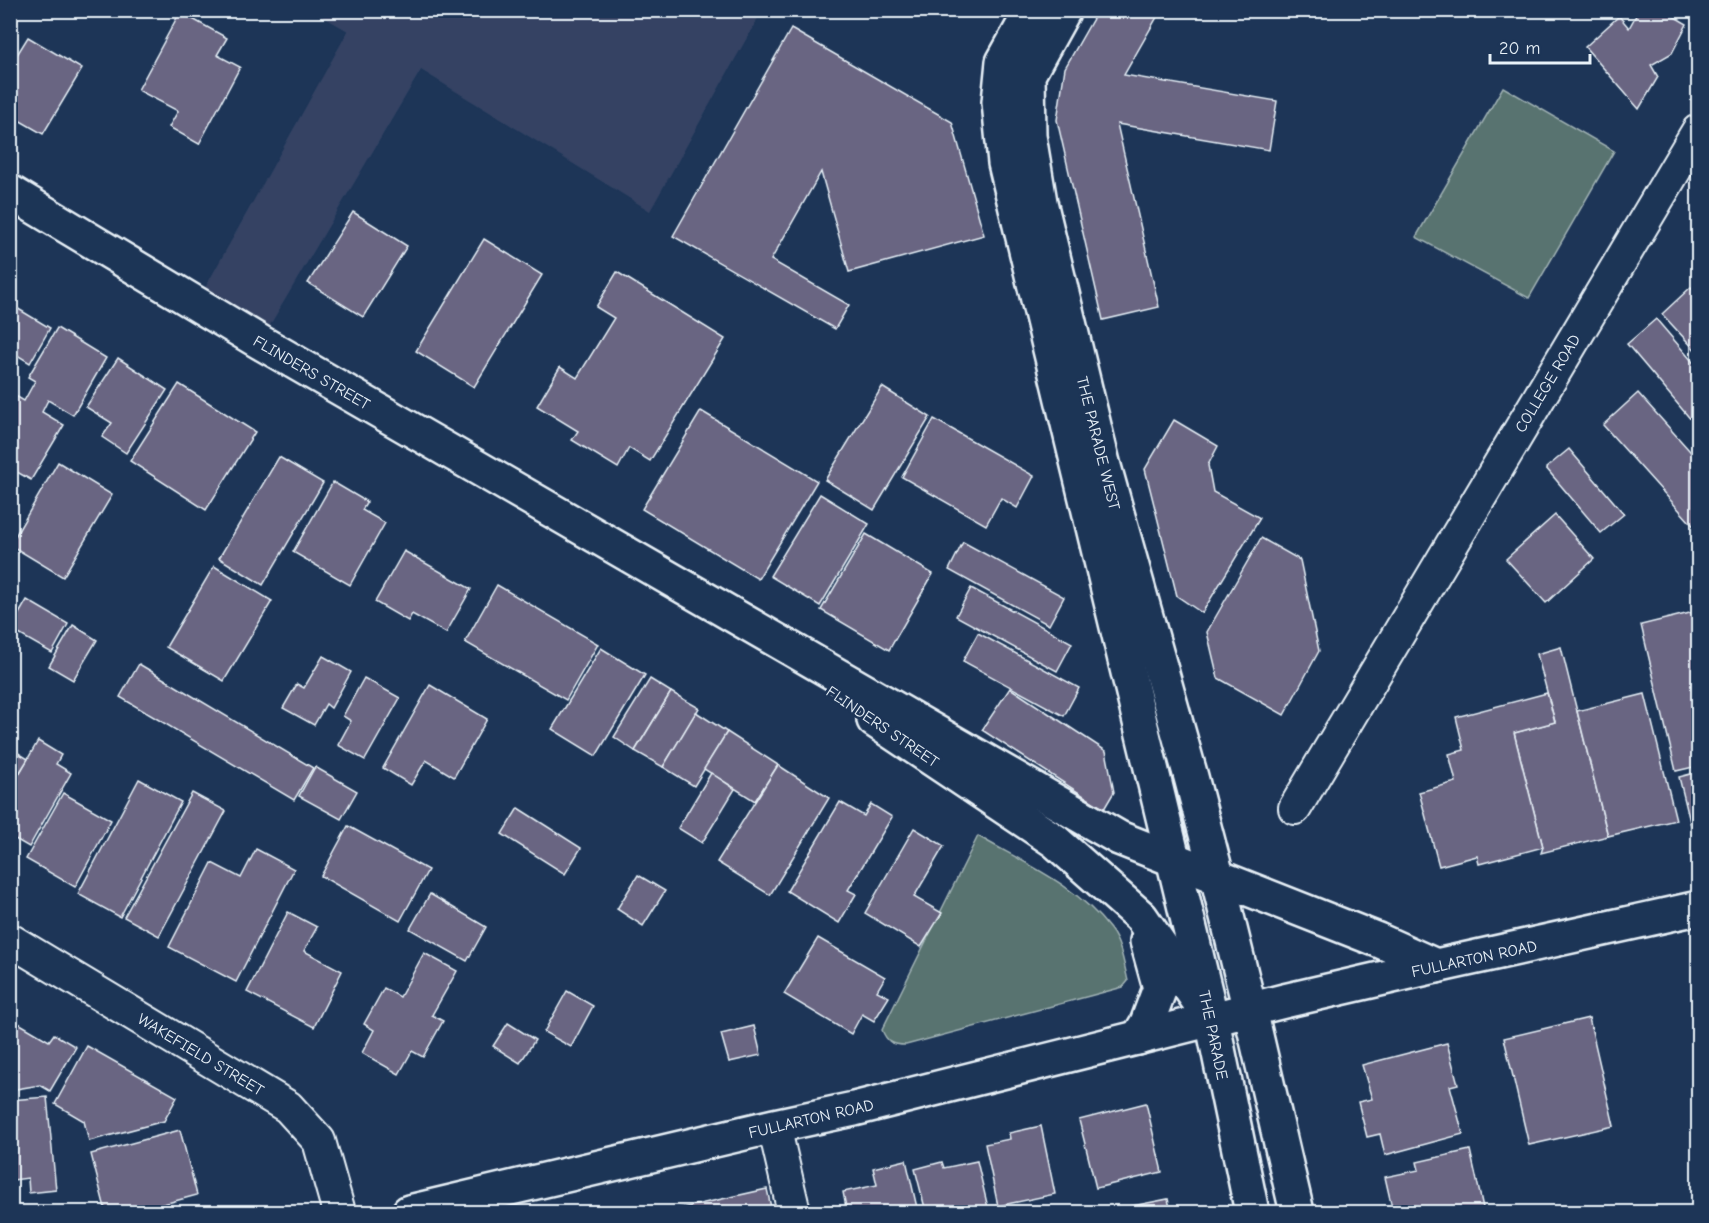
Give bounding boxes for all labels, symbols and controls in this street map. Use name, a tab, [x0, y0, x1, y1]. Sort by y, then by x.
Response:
scale bar	[1490, 27, 1590, 65]
text: 20 m	[1499, 38, 1540, 59]
street label: COLLEGE ROAD	[1512, 331, 1584, 436]
street label: FLINDERS STREET	[250, 332, 374, 414]
street label: THE PARADE WEST	[1073, 375, 1124, 513]
street label: FLINDERS STREET	[823, 683, 943, 772]
street label: FULLARTON ROAD	[1410, 937, 1539, 981]
street label: THE PARADE	[1195, 989, 1231, 1082]
street label: WAKEFIELD STREET	[134, 1010, 267, 1100]
street label: FULLARTON ROAD	[747, 1096, 876, 1142]

